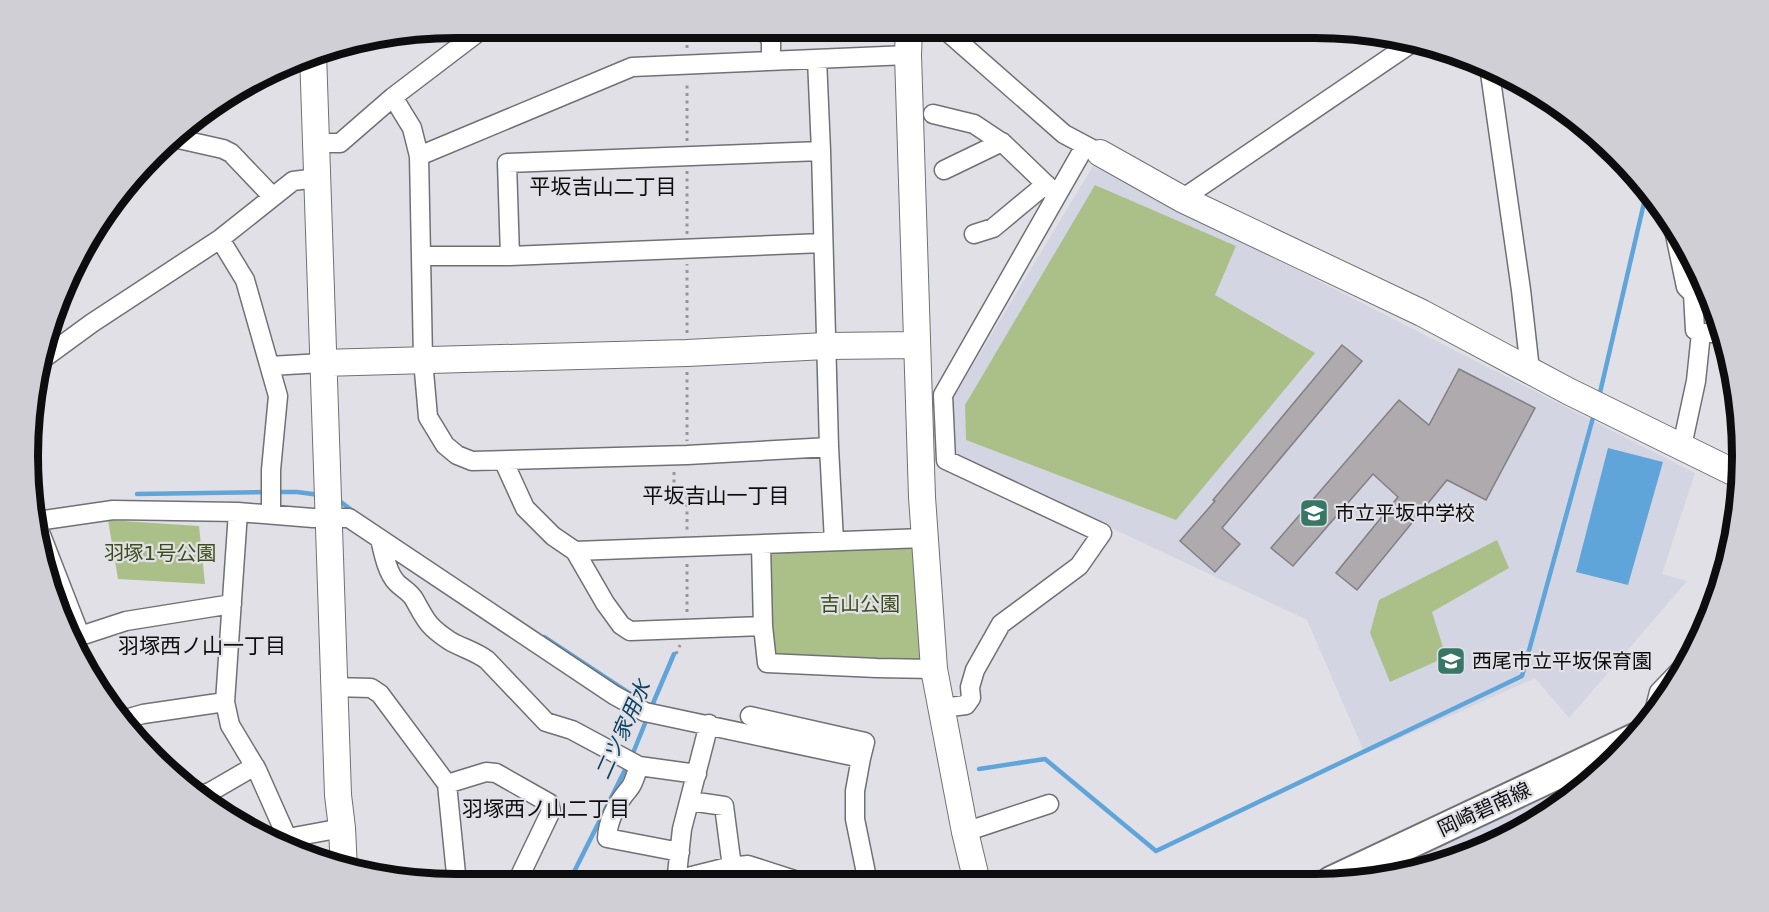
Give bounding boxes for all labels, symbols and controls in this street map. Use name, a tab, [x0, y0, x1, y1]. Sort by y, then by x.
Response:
district label: 平坂吉山二丁目	[530, 175, 677, 199]
district label: 平坂吉山一丁目	[643, 484, 790, 508]
school or university icon: 市立平坂中学校	[1298, 497, 1330, 529]
place label: 市立平坂中学校	[1335, 501, 1475, 525]
park label: 羽塚1号公園	[104, 541, 216, 565]
park label: 吉山公園	[820, 592, 900, 616]
district label: 羽塚西ノ山一丁目	[118, 634, 286, 658]
school or university icon: 西尾市立平坂保育園	[1435, 645, 1467, 677]
place label: 西尾市立平坂保育園	[1472, 649, 1652, 673]
water label: 二ツ家用水	[591, 675, 656, 783]
street label: 岡崎碧南線	[1434, 777, 1534, 841]
district label: 羽塚西ノ山二丁目	[462, 797, 630, 821]

